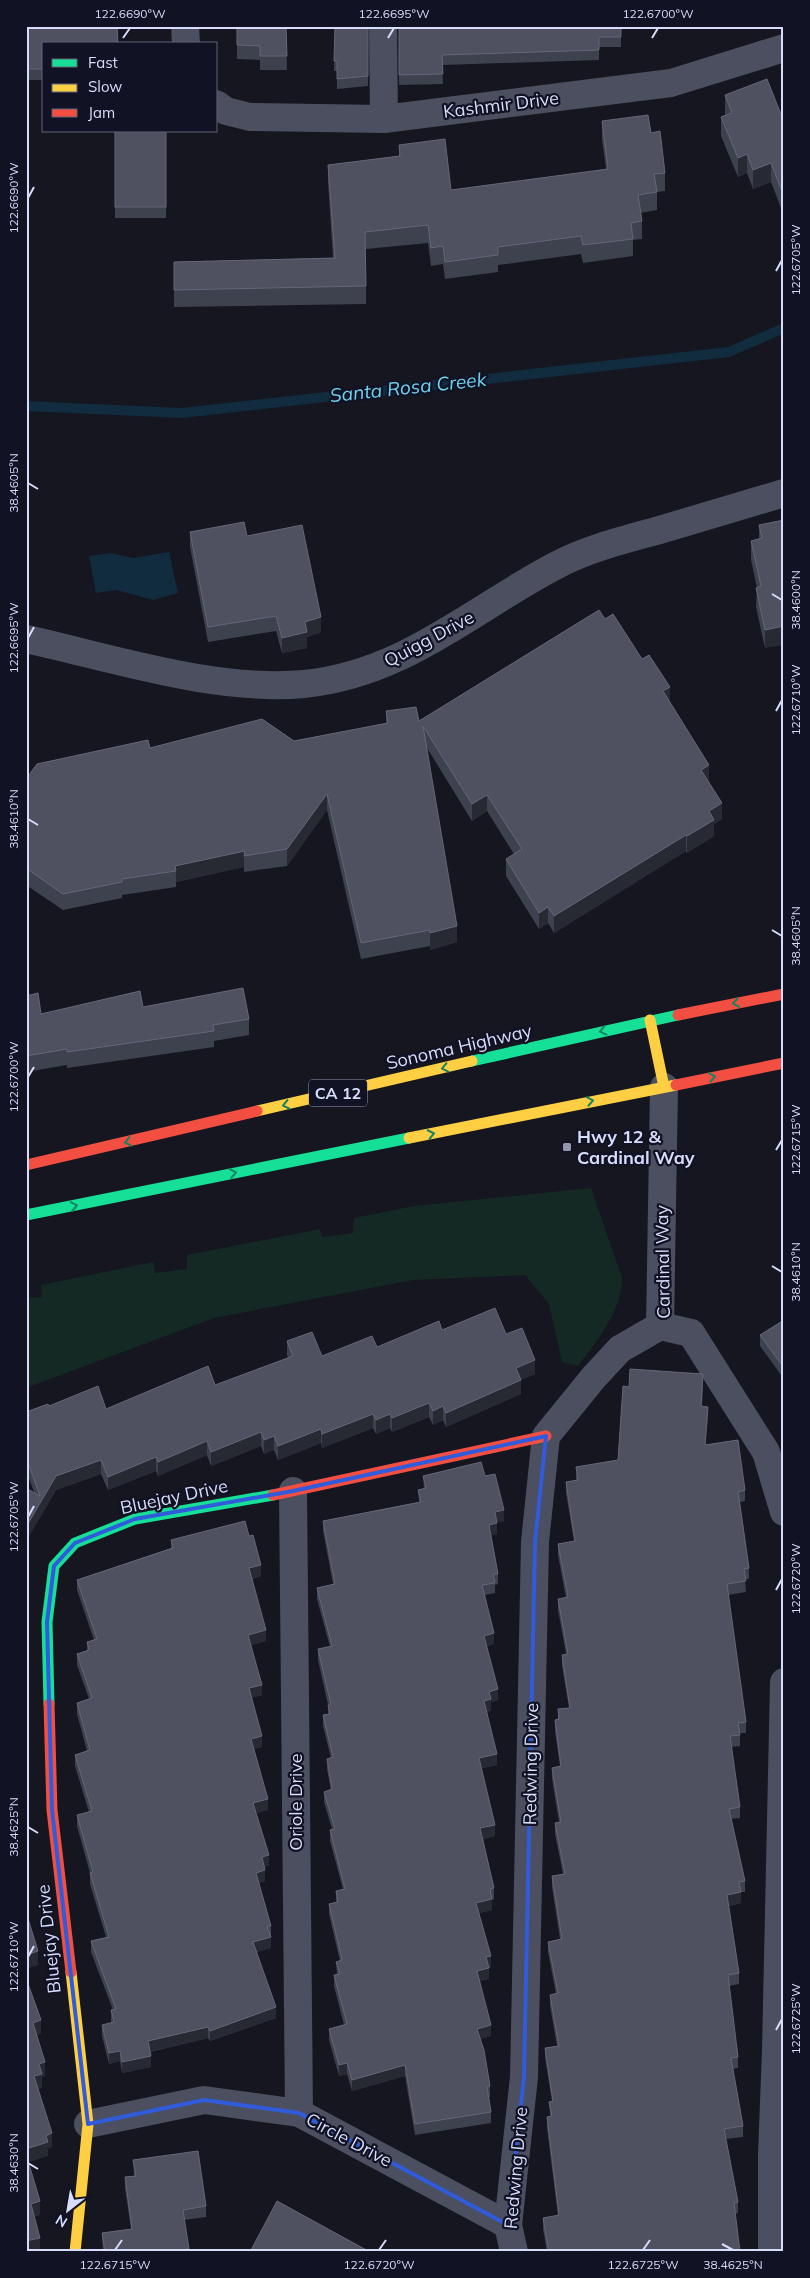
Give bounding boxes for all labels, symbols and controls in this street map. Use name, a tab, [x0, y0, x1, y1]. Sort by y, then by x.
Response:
text: 122.6690°W	[94, 6, 166, 21]
text: 122.6695°W	[358, 6, 430, 21]
text: 122.6700°W	[622, 6, 694, 21]
legend	[42, 42, 218, 132]
text: Fast	[88, 53, 118, 72]
text: Slow	[88, 77, 122, 96]
street label: Kashmir Drive	[442, 86, 560, 123]
text: Jam	[88, 103, 115, 122]
text: 122.6690°W	[6, 162, 21, 234]
text: 122.6705°W	[788, 224, 803, 296]
water label: Santa Rosa Creek	[329, 367, 489, 407]
text: 38.4605°N	[6, 453, 21, 513]
text: 38.4600°N	[788, 570, 803, 630]
text: 122.6695°W	[6, 602, 21, 674]
street label: Quigg Drive	[380, 605, 478, 672]
text: 122.6710°W	[788, 664, 803, 736]
text: 38.4610°N	[6, 789, 21, 849]
text: 38.4605°N	[788, 906, 803, 966]
one-way arrow	[731, 998, 740, 1008]
street label: Sonoma Highway	[384, 1018, 534, 1074]
one-way arrow	[598, 1025, 607, 1036]
text: 122.6700°W	[6, 1041, 21, 1113]
one-way arrow	[440, 1062, 449, 1073]
one-way arrow	[707, 1072, 716, 1083]
road number: CA 12	[309, 1080, 367, 1106]
one-way arrow	[586, 1097, 595, 1107]
one-way arrow	[282, 1099, 291, 1110]
text: 122.6715°W	[788, 1104, 803, 1176]
place label: Hwy 12 & Cardinal Way	[577, 1125, 695, 1169]
one-way arrow	[427, 1129, 435, 1140]
one-way arrow	[124, 1136, 133, 1147]
marker: Hwy 12 & Cardinal Way	[561, 1141, 573, 1153]
one-way arrow	[229, 1169, 238, 1179]
one-way arrow	[70, 1201, 78, 1211]
street label: Cardinal Way	[650, 1204, 675, 1319]
text: 38.4610°N	[788, 1242, 803, 1302]
street label: Bluejay Drive	[118, 1474, 230, 1519]
text: 122.6705°W	[6, 1481, 21, 1553]
text: 122.6720°W	[788, 1543, 803, 1615]
street label: Redwing Drive	[518, 1703, 543, 1825]
street label: Oriole Drive	[284, 1753, 307, 1851]
text: 38.4625°N	[6, 1797, 21, 1857]
street label: Bluejay Drive	[31, 1883, 66, 1995]
text: 122.6710°W	[6, 1921, 21, 1993]
text: 122.6725°W	[788, 1983, 803, 2055]
street label: Redwing Drive	[499, 2106, 532, 2230]
street label: Circle Drive	[302, 2107, 396, 2172]
text: 38.4630°N	[6, 2133, 21, 2193]
north arrow	[42, 2186, 92, 2236]
text: N	[52, 2211, 70, 2232]
text: 122.6715°W	[79, 2257, 151, 2272]
text: 122.6720°W	[343, 2257, 415, 2272]
text: 122.6725°W	[607, 2257, 679, 2272]
text: 38.4625°N	[703, 2257, 763, 2272]

